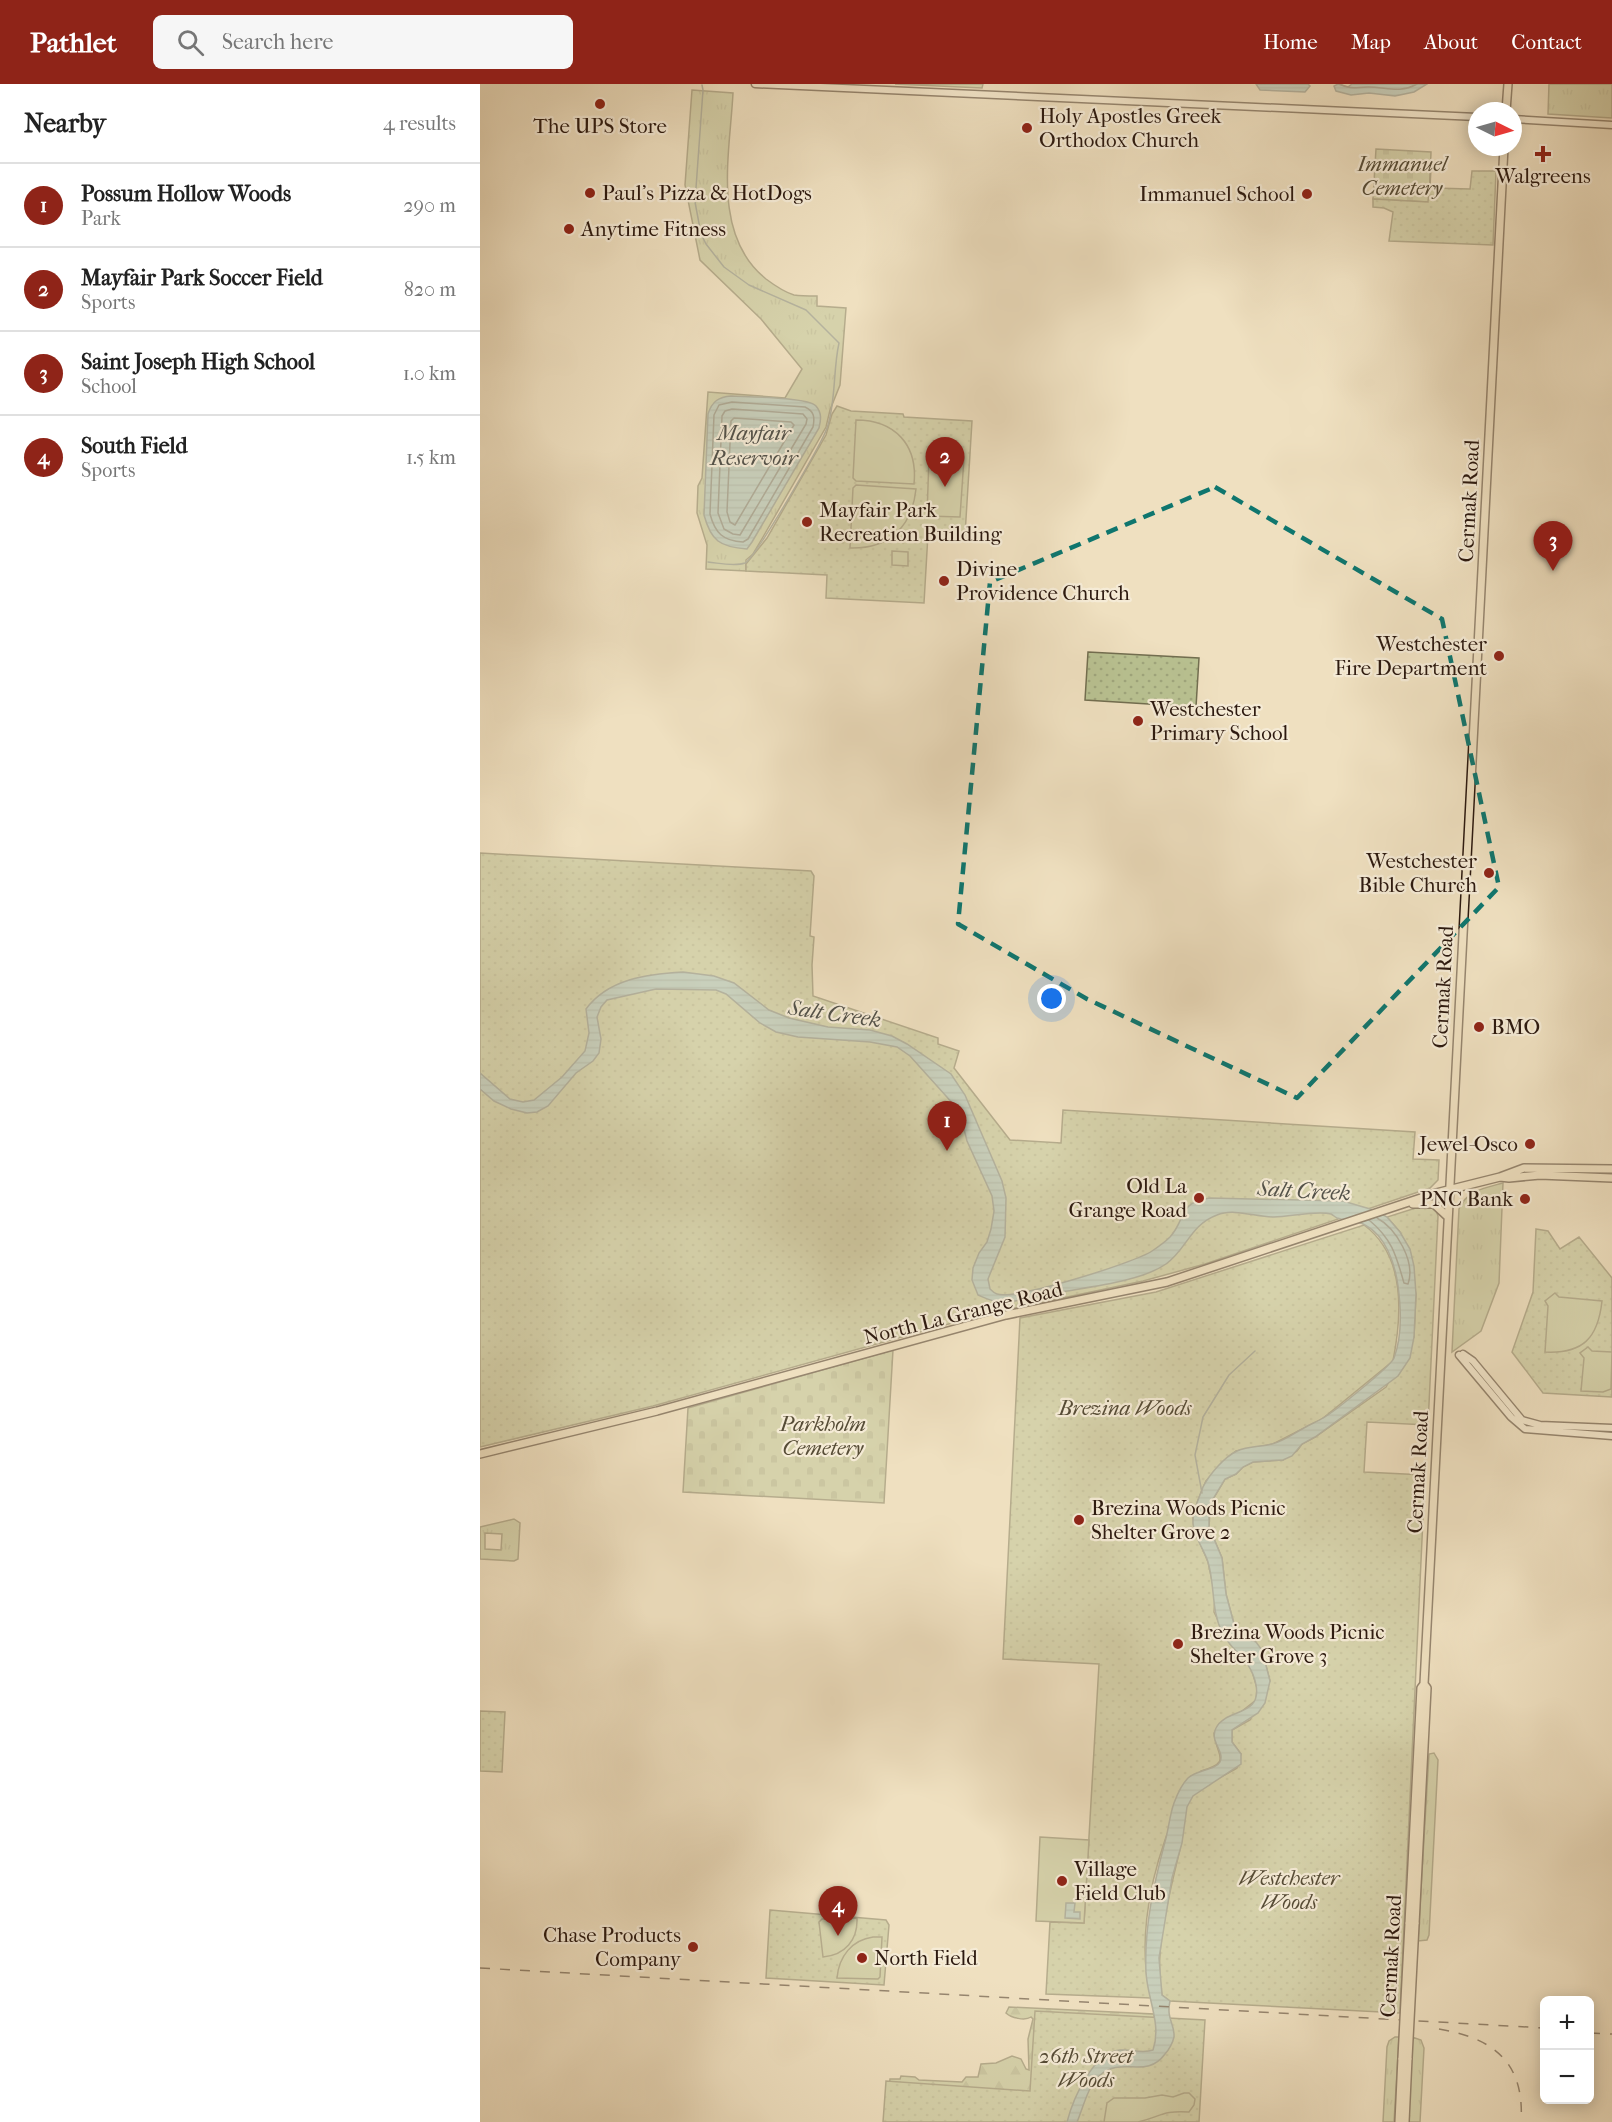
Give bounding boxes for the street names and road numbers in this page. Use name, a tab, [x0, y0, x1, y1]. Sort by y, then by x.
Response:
street label: Cermak Road	[1454, 439, 1484, 563]
street label: Cermak Road	[1428, 925, 1458, 1049]
street label: North La Grange Road	[861, 1276, 1066, 1349]
street label: Cermak Road	[1403, 1410, 1433, 1534]
street label: Cermak Road	[1376, 1894, 1406, 2018]

